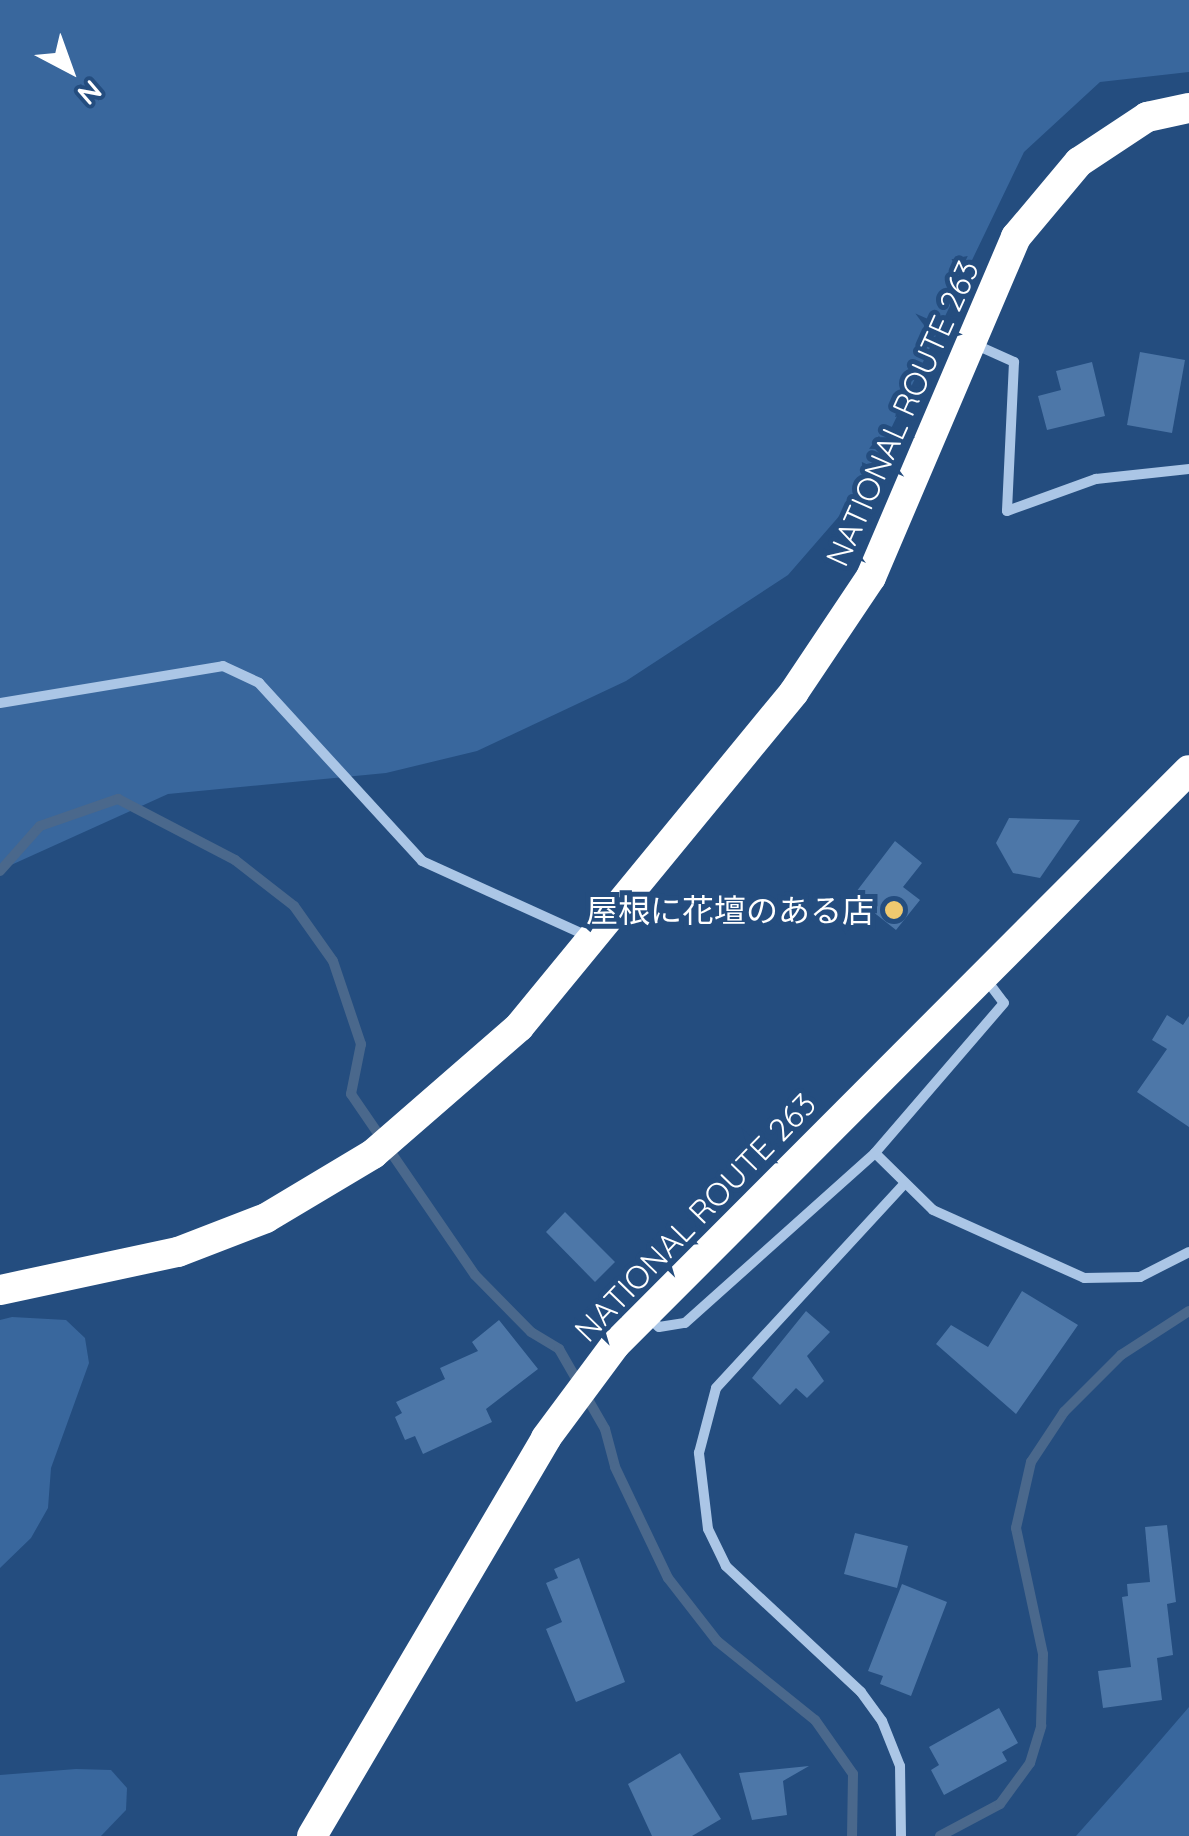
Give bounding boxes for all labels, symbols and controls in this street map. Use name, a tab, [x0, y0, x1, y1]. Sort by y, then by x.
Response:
north arrow	[20, 20, 120, 120]
text: N	[71, 73, 109, 113]
street label: NATIONAL ROUTE 263	[817, 254, 987, 572]
place label: 屋根に花壇のある店	[586, 891, 874, 929]
marker: 屋根に花壇のある店	[883, 899, 905, 921]
street label: NATIONAL ROUTE 263	[566, 1085, 824, 1349]

